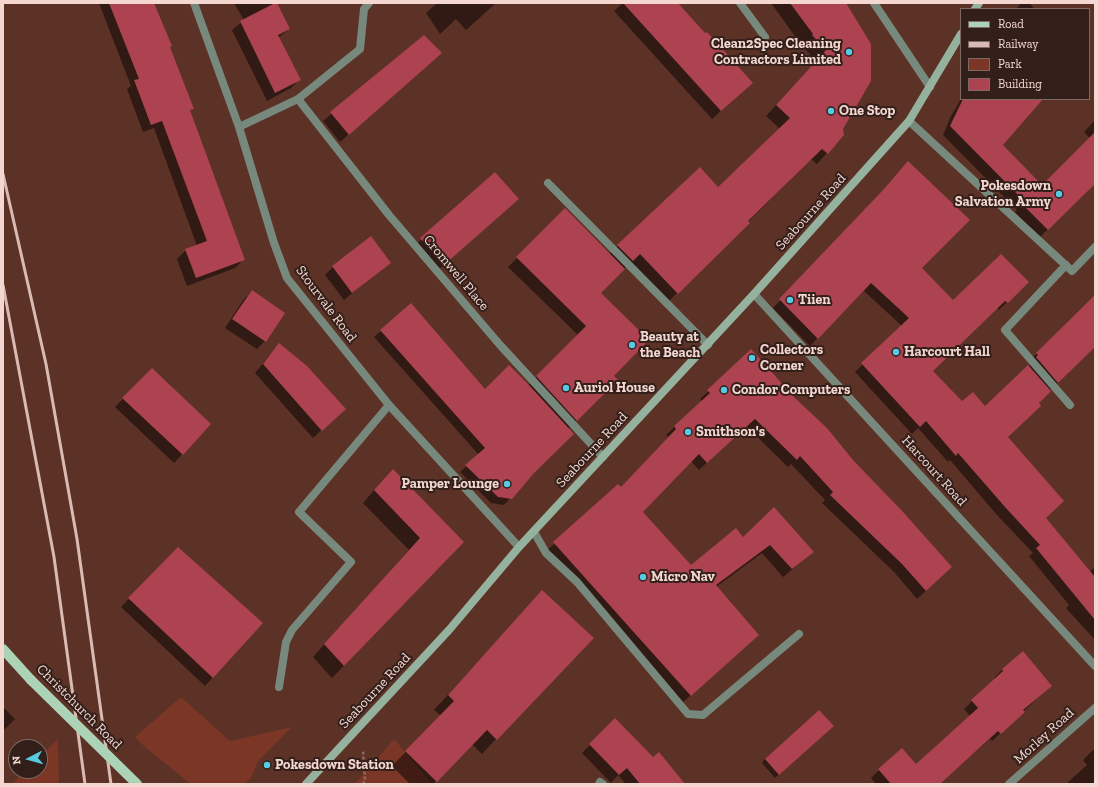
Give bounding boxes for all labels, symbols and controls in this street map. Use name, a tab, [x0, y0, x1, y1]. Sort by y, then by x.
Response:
legend	[960, 8, 1090, 100]
text: Road	[998, 17, 1024, 31]
place label: Clean2Spec Cleaning Contractors Limited	[711, 36, 841, 68]
text: Railway	[998, 37, 1039, 51]
marker: Clean2Spec Cleaning Contractors Limited	[844, 47, 854, 57]
text: Park	[998, 57, 1022, 71]
text: Building	[998, 77, 1042, 91]
place label: One Stop	[839, 103, 895, 119]
marker: One Stop	[826, 106, 836, 116]
street label: Seabourne Road	[772, 170, 850, 254]
place label: Pokesdown Salvation Army	[955, 178, 1051, 210]
marker: Pokesdown Salvation Army	[1054, 189, 1064, 199]
street label: Cromwell Place	[420, 232, 492, 314]
street label: Stourvale Road	[292, 263, 360, 345]
place label: Tiien	[798, 292, 831, 308]
marker: Tiien	[785, 295, 795, 305]
place label: Beauty at the Beach	[640, 329, 700, 362]
marker: Beauty at the Beach	[627, 340, 637, 350]
place label: Collectors Corner	[760, 342, 823, 374]
place label: Harcourt Hall	[904, 344, 990, 360]
marker: Harcourt Hall	[891, 347, 901, 357]
marker: Collectors Corner	[747, 353, 757, 363]
place label: Auriol House	[574, 380, 655, 396]
place label: Condor Computers	[732, 382, 850, 398]
marker: Auriol House	[561, 383, 571, 393]
marker: Condor Computers	[719, 385, 729, 395]
street label: Seabourne Road	[553, 409, 631, 491]
place label: Smithson's	[696, 424, 765, 440]
marker: Smithson's	[683, 427, 693, 437]
street label: Harcourt Road	[898, 432, 970, 510]
place label: Pamper Lounge	[401, 476, 499, 492]
marker: Pamper Lounge	[502, 479, 512, 489]
place label: Micro Nav	[651, 569, 715, 585]
marker: Micro Nav	[638, 572, 648, 582]
street label: Seabourne Road	[336, 650, 414, 732]
street label: Christchurch Road	[33, 661, 125, 753]
street label: Morley Road	[1010, 705, 1078, 767]
north arrow	[8, 739, 48, 779]
text: N	[10, 755, 23, 765]
place label: Pokesdown Station	[275, 757, 394, 773]
marker: Pokesdown Station	[262, 760, 272, 770]

